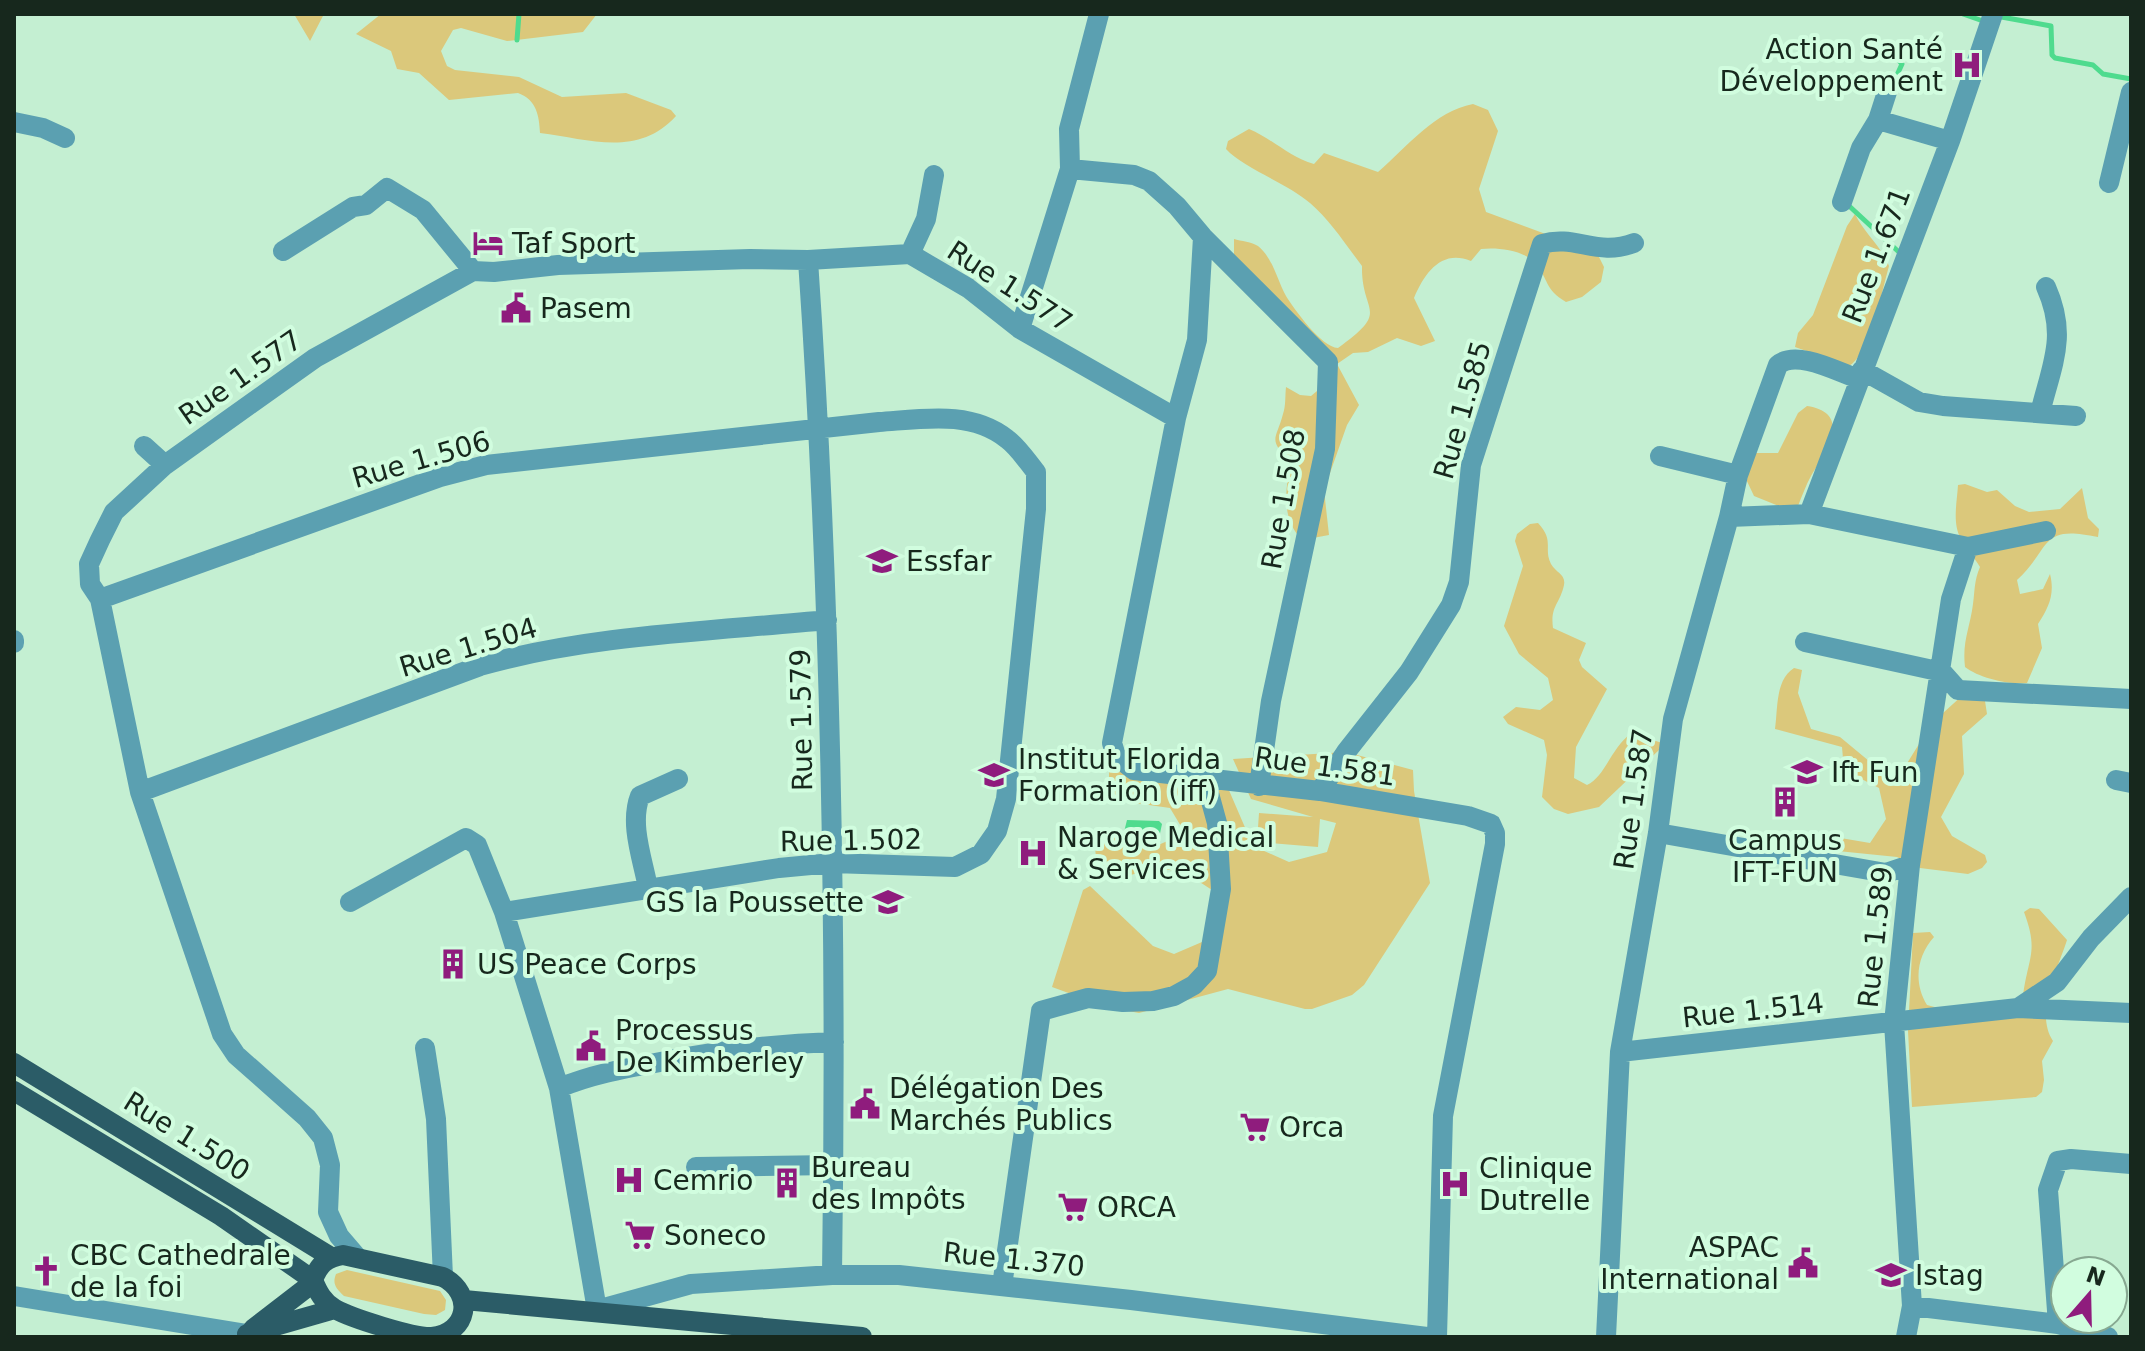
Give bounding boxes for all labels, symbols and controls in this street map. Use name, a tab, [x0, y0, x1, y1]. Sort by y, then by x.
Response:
place label: Action Santé Développement	[1720, 33, 1943, 98]
hospital icon: Action Santé Développement	[1950, 48, 1984, 82]
street label: Rue 1.671	[1836, 183, 1917, 327]
hotel icon: Taf Sport	[471, 226, 505, 260]
place label: Taf Sport	[511, 227, 636, 260]
street label: Rue 1.577	[941, 234, 1078, 339]
public building icon: Pasem	[499, 291, 533, 325]
place label: Pasem	[540, 292, 632, 325]
street label: Rue 1.577	[173, 323, 308, 432]
street label: Rue 1.585	[1427, 337, 1498, 483]
street label: Rue 1.506	[348, 424, 494, 495]
street label: Rue 1.508	[1255, 426, 1312, 572]
school or university icon: Essfar	[865, 544, 899, 578]
place label: Essfar	[906, 545, 992, 578]
street label: Rue 1.504	[395, 611, 541, 684]
street label: Rue 1.579	[784, 649, 819, 791]
street label: Rue 1.587	[1607, 726, 1660, 872]
street label: Rue 1.581	[1252, 740, 1398, 793]
place label: Institut Florida Formation (iff)	[1018, 743, 1221, 808]
school or university icon: Ift Fun	[1790, 755, 1824, 789]
place label: Ift Fun	[1831, 756, 1919, 789]
school or university icon: Institut Florida Formation (iff)	[977, 758, 1011, 792]
building icon: Campus IFT-FUN	[1768, 785, 1802, 819]
place label: Naroge Medical & Services	[1057, 821, 1274, 886]
street label: Rue 1.502	[780, 823, 922, 858]
place label: Campus IFT-FUN	[1728, 824, 1842, 889]
hospital icon: Naroge Medical & Services	[1016, 836, 1050, 870]
street label: Rue 1.589	[1852, 865, 1899, 1010]
school or university icon: GS la Poussette	[871, 885, 905, 919]
place label: GS la Poussette	[645, 886, 864, 919]
building icon: US Peace Corps	[436, 947, 470, 981]
place label: US Peace Corps	[477, 948, 697, 981]
street label: Rue 1.514	[1681, 987, 1826, 1034]
place label: Processus De Kimberley	[615, 1014, 804, 1079]
public building icon: Processus De Kimberley	[574, 1029, 608, 1063]
place label: Délégation Des Marchés Publics	[889, 1072, 1113, 1137]
street label: Rue 1.500	[118, 1085, 256, 1188]
public building icon: Délégation Des Marchés Publics	[848, 1087, 882, 1121]
supermarket icon: Orca	[1238, 1110, 1272, 1144]
place label: Orca	[1279, 1111, 1345, 1144]
place label: Bureau des Impôts	[811, 1151, 966, 1216]
place label: Clinique Dutrelle	[1479, 1152, 1592, 1217]
hospital icon: Cemrio	[612, 1163, 646, 1197]
place label: Cemrio	[653, 1164, 753, 1197]
building icon: Bureau des Impôts	[770, 1166, 804, 1200]
hospital icon: Clinique Dutrelle	[1438, 1167, 1472, 1201]
supermarket icon: ORCA	[1056, 1190, 1090, 1224]
place label: ORCA	[1097, 1191, 1176, 1224]
supermarket icon: Soneco	[623, 1218, 657, 1252]
place label: Soneco	[664, 1219, 766, 1252]
place label: ASPAC International	[1600, 1231, 1779, 1296]
street label: Rue 1.370	[941, 1236, 1086, 1283]
place label: CBC Cathedrale de la foi	[70, 1239, 291, 1304]
public building icon: ASPAC International	[1786, 1246, 1820, 1280]
church icon: CBC Cathedrale de la foi	[29, 1254, 63, 1288]
north arrow	[2049, 1255, 2129, 1335]
school or university icon: Istag	[1874, 1258, 1908, 1292]
place label: Istag	[1915, 1259, 1984, 1292]
text: N	[2083, 1262, 2109, 1292]

